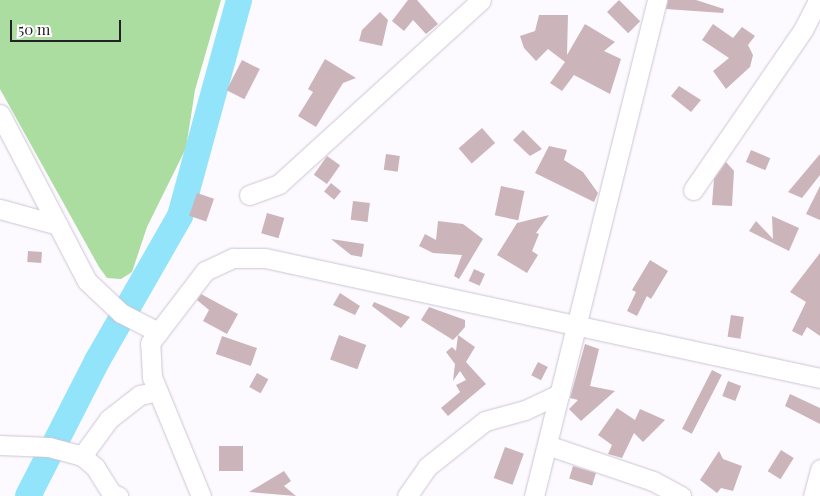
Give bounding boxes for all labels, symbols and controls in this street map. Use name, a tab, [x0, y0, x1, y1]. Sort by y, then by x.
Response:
scale bar	[12, 10, 124, 42]
text: 50 m	[18, 19, 50, 39]

